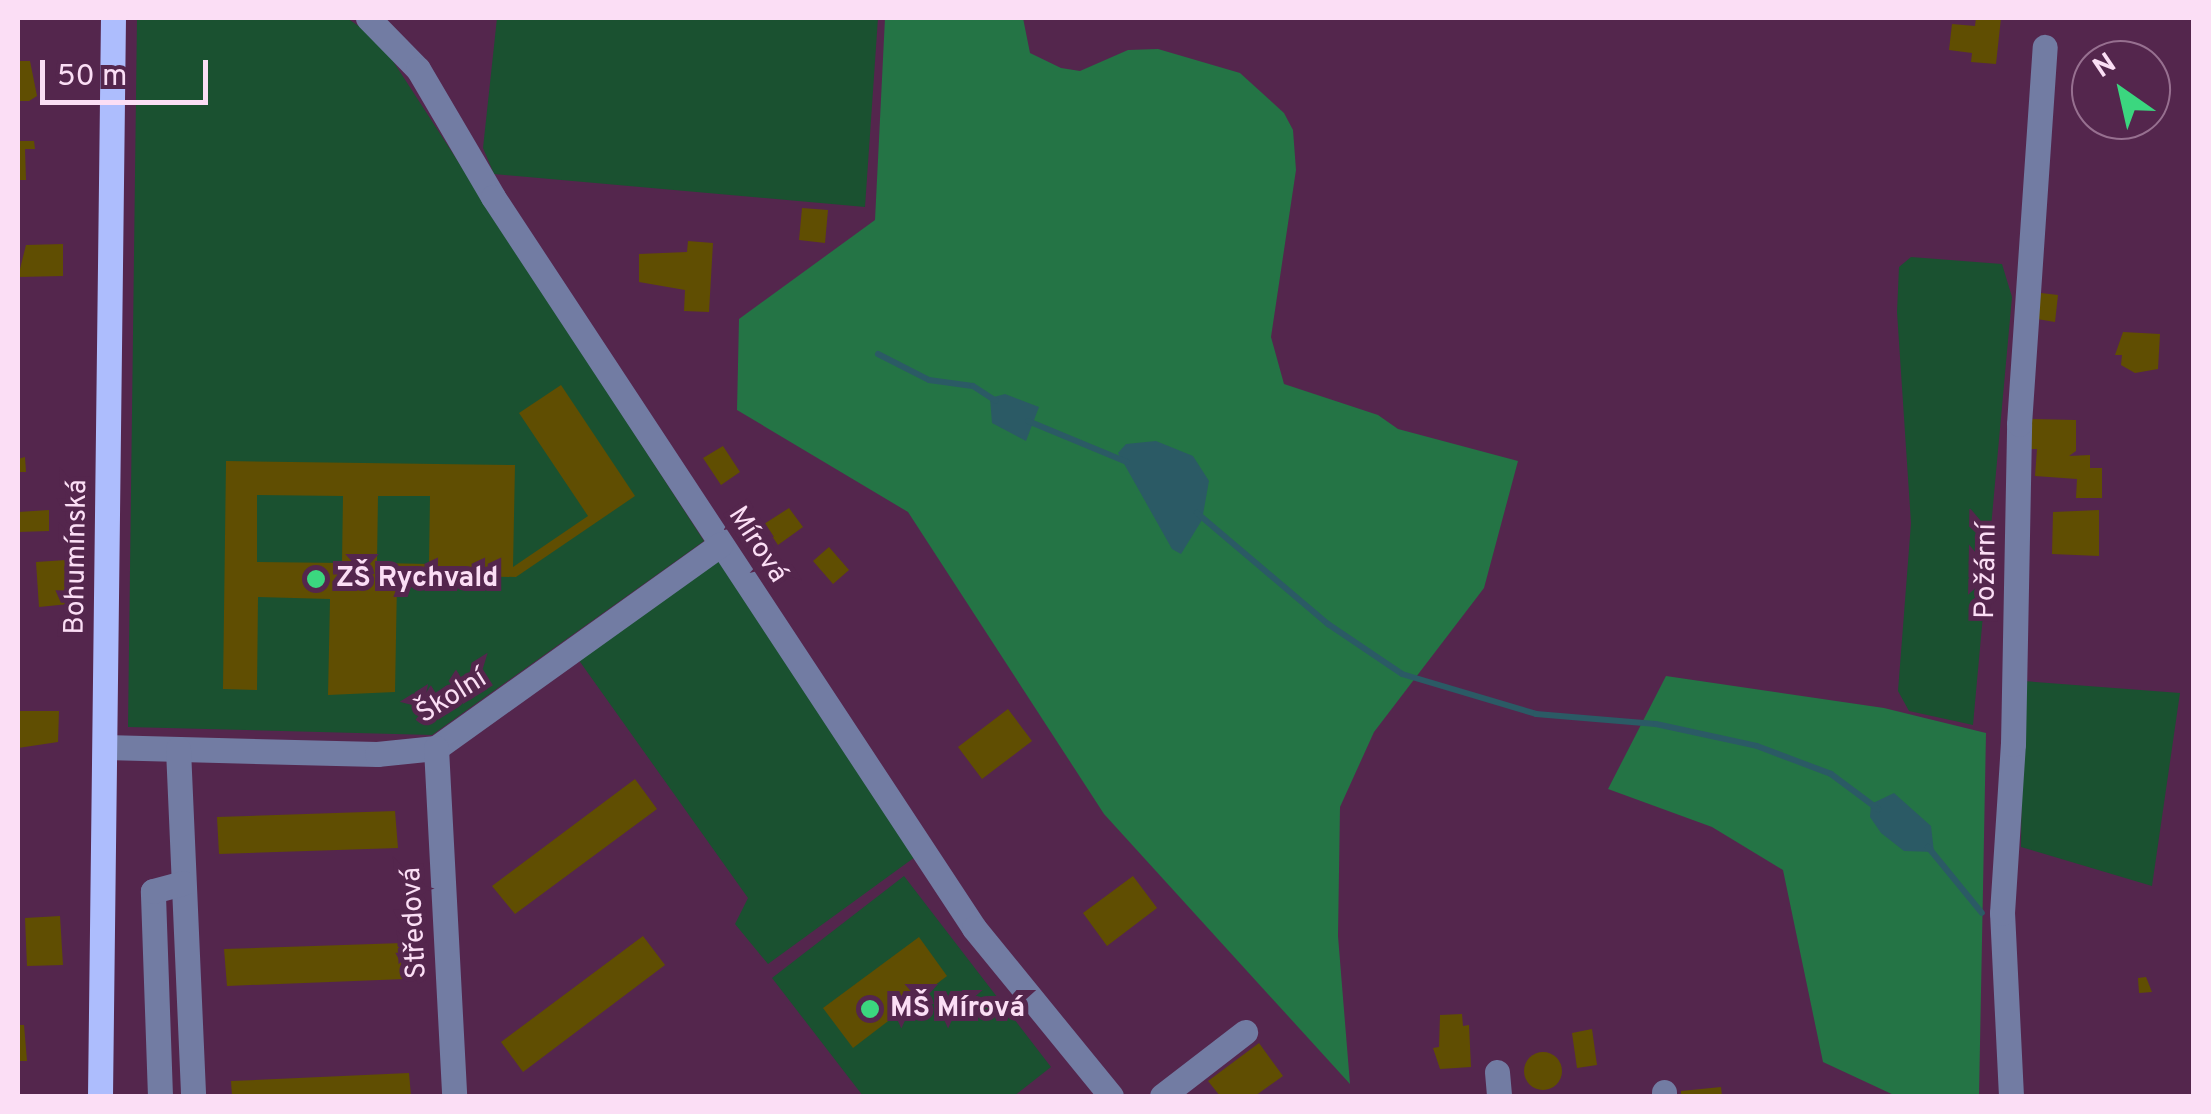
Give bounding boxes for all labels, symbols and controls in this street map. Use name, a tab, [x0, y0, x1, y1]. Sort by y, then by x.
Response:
scale bar	[45, 40, 212, 102]
north arrow	[2071, 40, 2171, 140]
text: N	[2087, 46, 2124, 87]
text: 50 m	[57, 59, 127, 96]
street label: Bohumínská	[59, 479, 95, 635]
street label: Mírová	[720, 500, 794, 590]
street label: Požární	[1969, 523, 2005, 619]
place label: ZŠ Rychvald	[336, 562, 499, 596]
marker: ZŠ Rychvald	[305, 568, 327, 590]
street label: Školní	[411, 662, 493, 732]
street label: Středová	[395, 866, 435, 980]
place label: MŠ Mírová	[890, 992, 1025, 1026]
marker: MŠ Mírová	[859, 998, 881, 1020]

